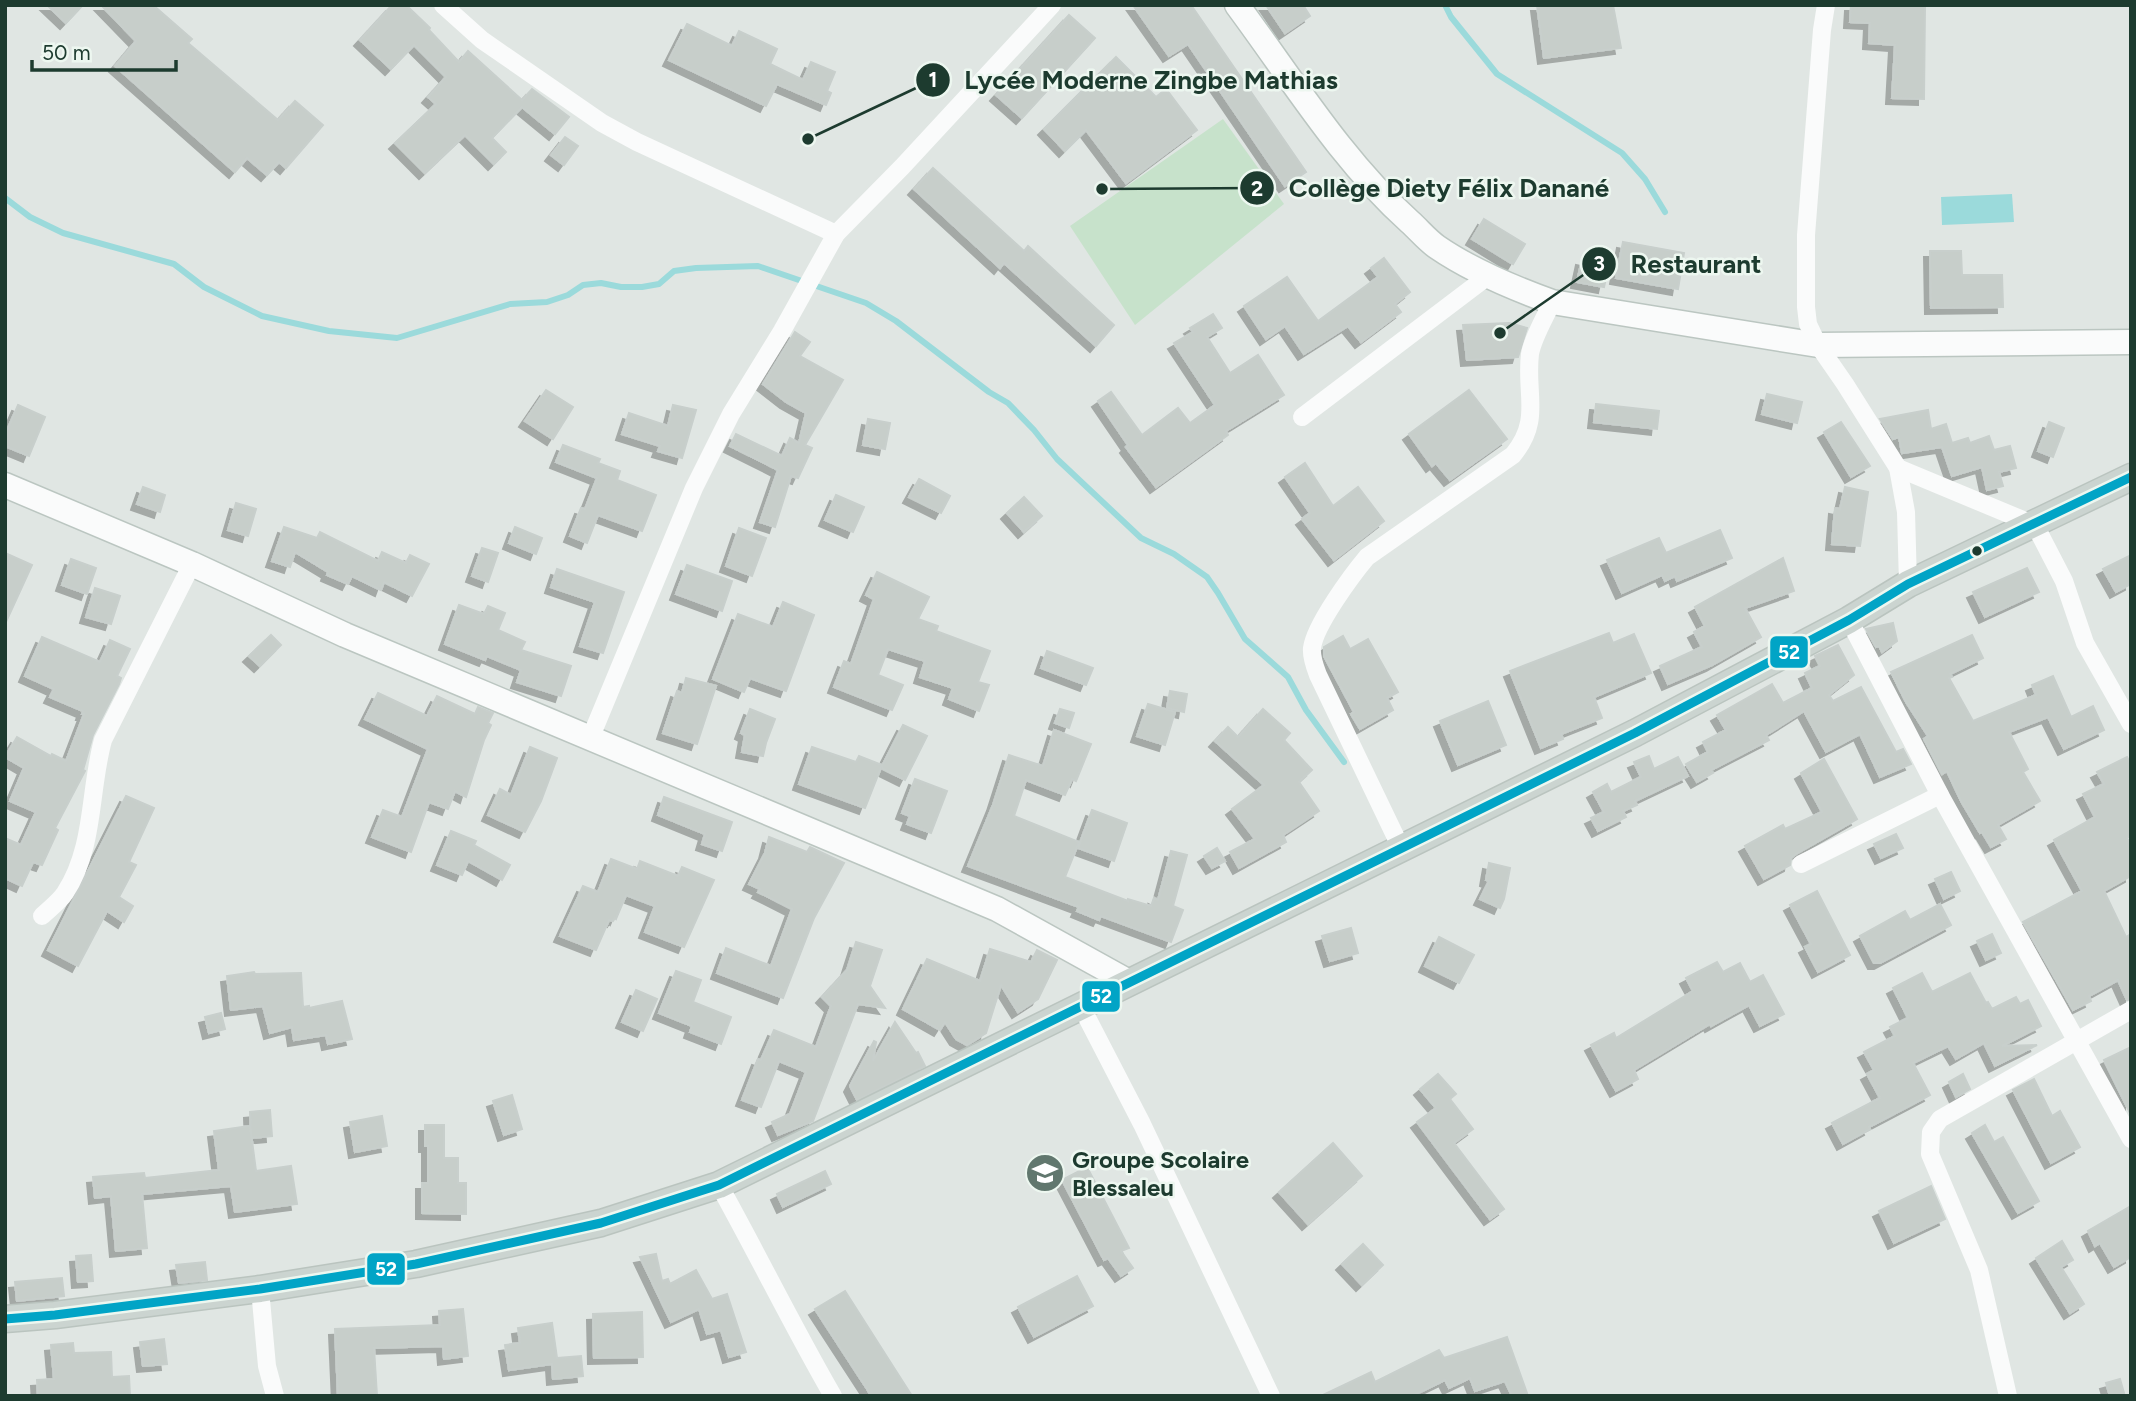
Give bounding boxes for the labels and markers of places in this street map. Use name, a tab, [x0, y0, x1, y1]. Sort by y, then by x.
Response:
callout: Lycée Moderne Zingbe Mathias	[916, 56, 1352, 103]
callout: Collège Diety Félix Danané	[1240, 165, 1623, 212]
callout: Restaurant	[1581, 240, 1775, 287]
unlabelled marker	[1970, 544, 1984, 558]
place label: Groupe Scolaire Blessaleu	[1072, 1145, 1249, 1202]
school or university icon: Groupe Scolaire Blessaleu	[1024, 1152, 1066, 1194]

